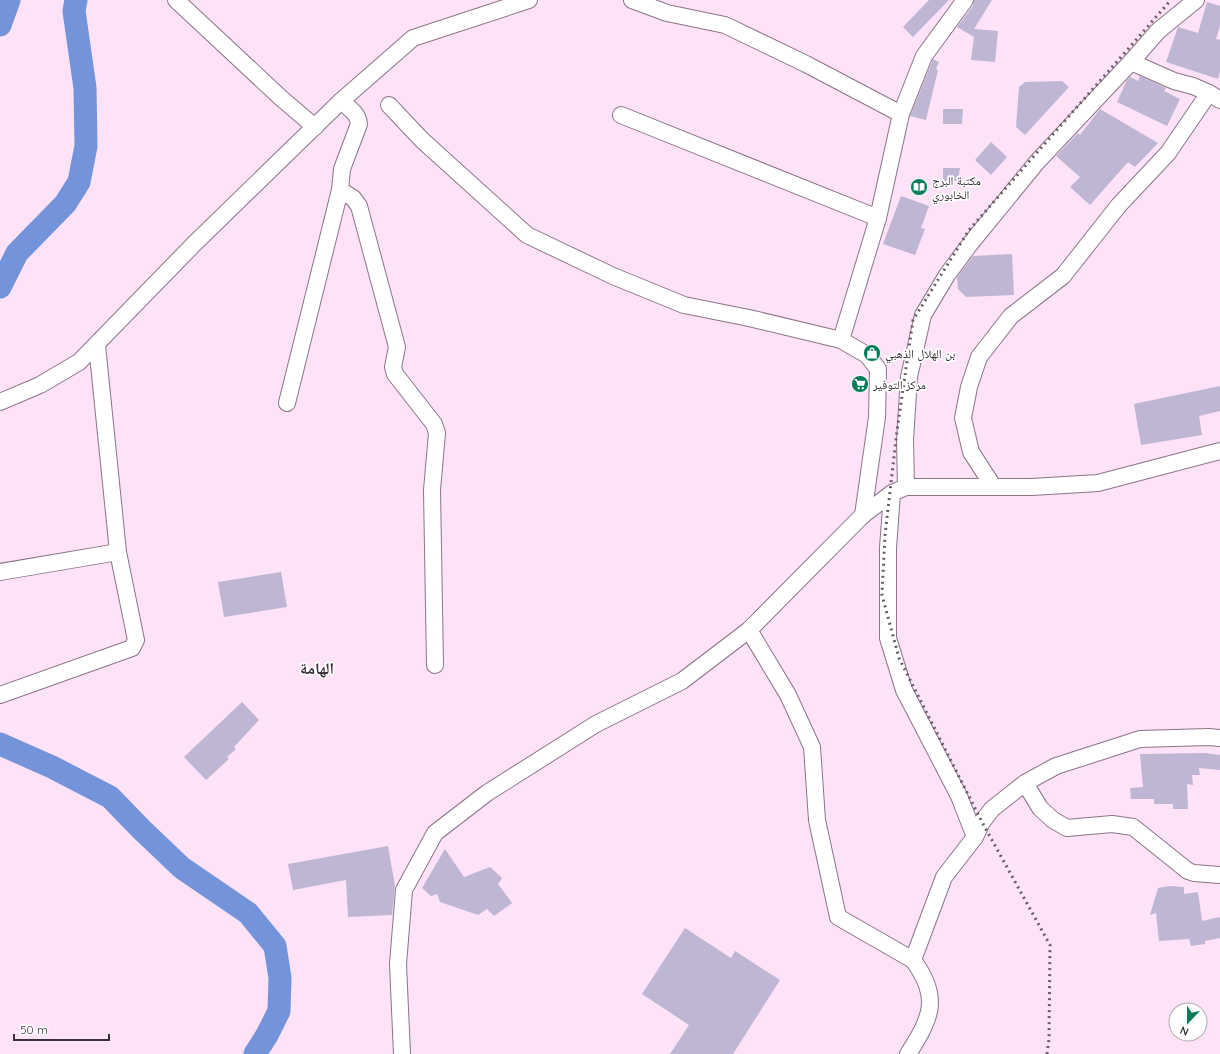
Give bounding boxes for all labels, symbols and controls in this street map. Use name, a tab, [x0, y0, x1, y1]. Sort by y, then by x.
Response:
place label: مكتبة البرج الخابوري	[932, 173, 981, 205]
library icon: مكتبة البرج الخابوري	[909, 177, 929, 197]
shop icon: بن الهلال الذهبي	[862, 343, 882, 363]
place label: بن الهلال الذهبي	[885, 346, 955, 364]
supermarket icon: مركز التوفير	[850, 374, 870, 394]
place label: مركز التوفير	[872, 377, 926, 392]
district label: الهامة	[300, 658, 334, 678]
north arrow	[1168, 1002, 1208, 1042]
scale bar	[14, 1016, 109, 1042]
text: 50 m	[20, 1022, 48, 1037]
text: N	[1178, 1023, 1191, 1039]

